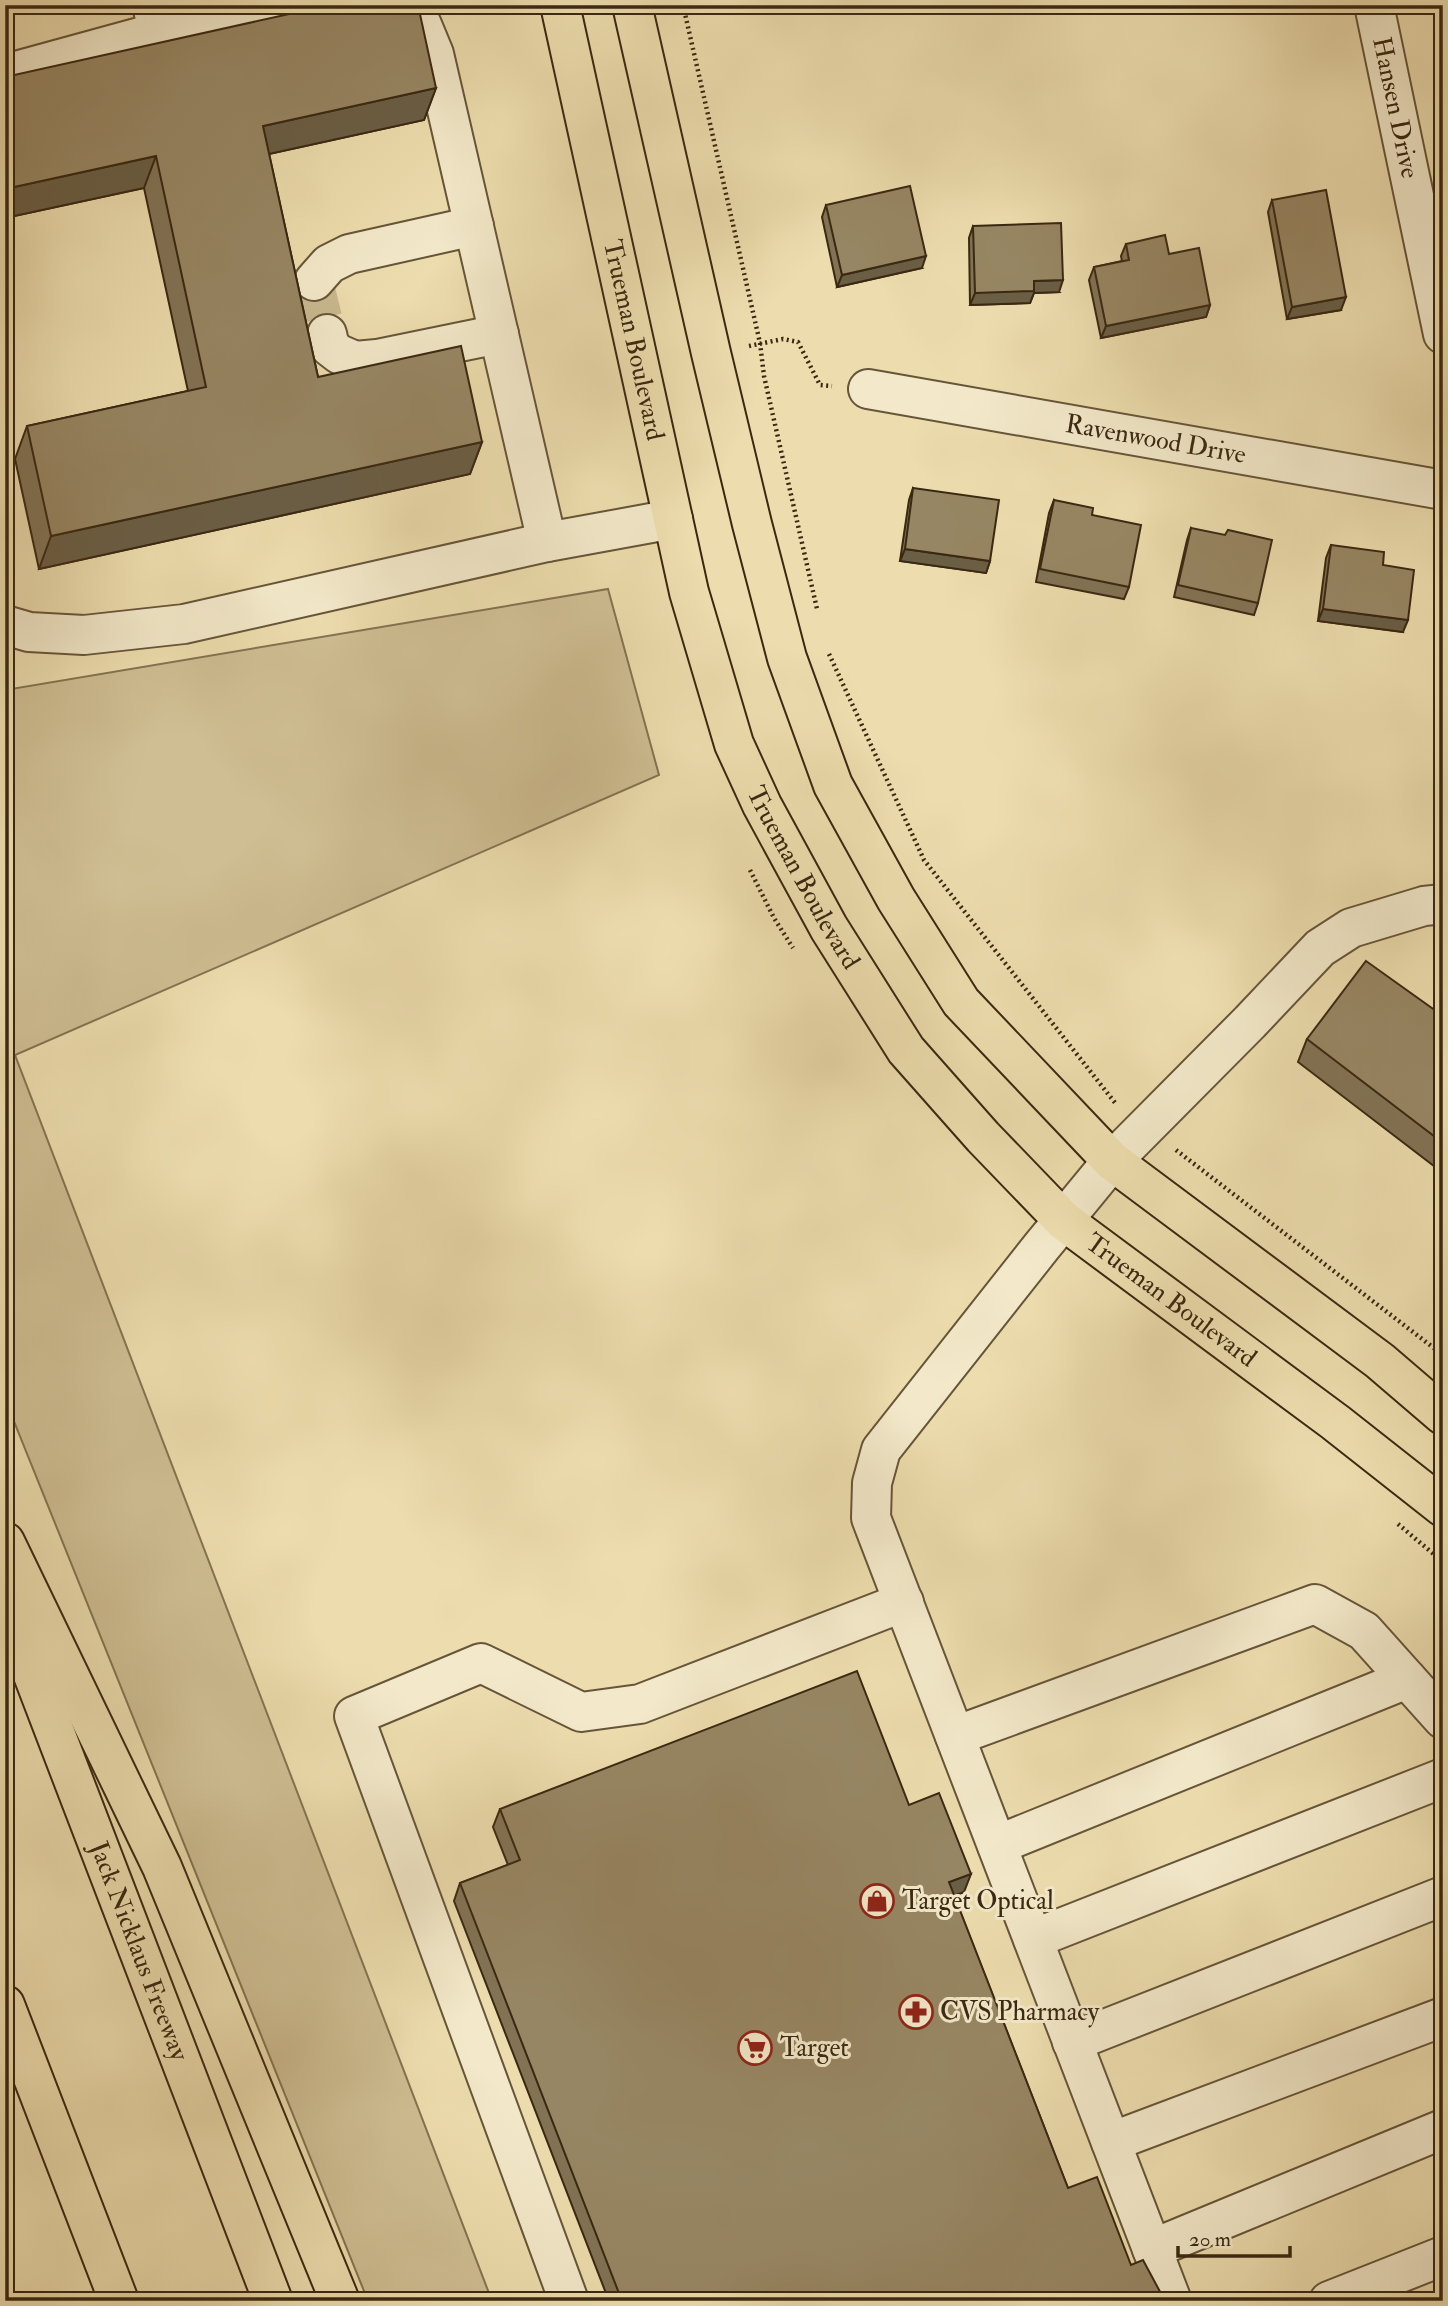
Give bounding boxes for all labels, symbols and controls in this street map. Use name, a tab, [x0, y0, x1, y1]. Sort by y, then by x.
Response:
street label: Hansen Drive	[1365, 34, 1426, 181]
street label: Trueman Boulevard	[596, 236, 671, 444]
street label: Ravenwood Drive	[1063, 408, 1248, 471]
street label: Trueman Boulevard	[739, 781, 867, 975]
street label: Trueman Boulevard	[1079, 1226, 1263, 1374]
street label: Jack Nicklaus Freeway	[82, 1836, 196, 2066]
shop icon: Target Optical	[858, 1882, 896, 1920]
place label: Target Optical	[902, 1885, 1054, 1918]
pharmacy icon: CVS Pharmacy	[897, 1993, 935, 2031]
place label: CVS Pharmacy	[940, 1996, 1100, 2028]
supermarket icon: Target	[736, 2029, 774, 2067]
place label: Target	[780, 2032, 849, 2064]
scale bar	[1178, 2215, 1290, 2259]
text: 20 m	[1189, 2226, 1231, 2253]

